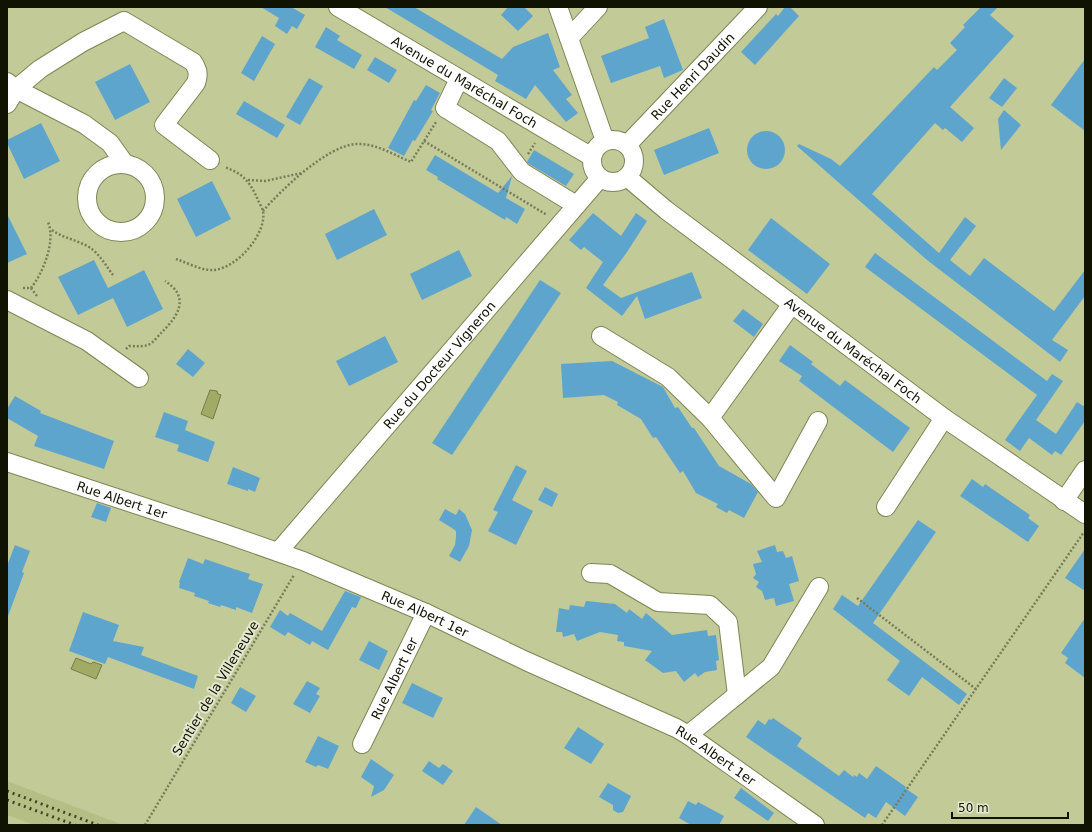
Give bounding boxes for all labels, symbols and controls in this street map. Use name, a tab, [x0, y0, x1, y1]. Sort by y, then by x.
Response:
street label: Rue Henri Daudin	[648, 30, 738, 123]
street label: Avenue du Maréchal Foch	[389, 33, 540, 131]
street label: Avenue du Maréchal Foch	[782, 295, 924, 407]
street label: Rue du Docteur Vigneron	[381, 298, 499, 432]
street label: Rue Albert 1er	[75, 478, 169, 522]
street label: Rue Albert 1er	[379, 588, 471, 641]
street label: Sentier de la Villeneuve	[169, 618, 262, 758]
street label: Rue Albert Ier	[368, 635, 421, 722]
street label: Rue Albert 1er	[673, 723, 759, 789]
scale bar	[952, 794, 1068, 820]
text: 50 m	[958, 801, 989, 815]

